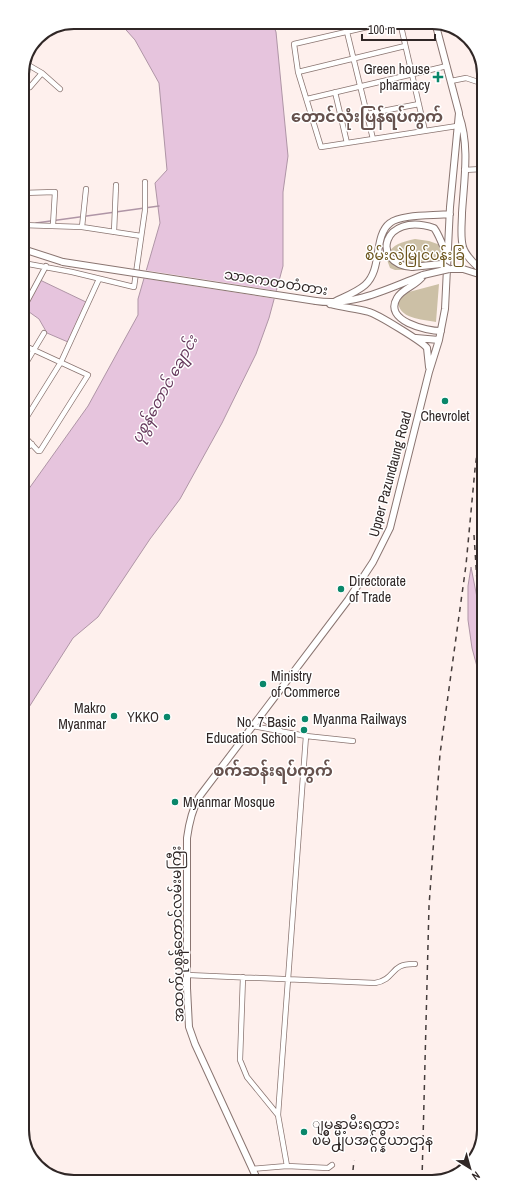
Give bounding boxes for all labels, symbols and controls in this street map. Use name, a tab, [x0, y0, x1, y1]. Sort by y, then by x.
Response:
scale bar	[362, 16, 435, 42]
text: 100 m	[368, 22, 395, 38]
place label: Green house pharmacy	[364, 60, 430, 94]
marker: Green house pharmacy	[433, 72, 443, 82]
district label: တောင်လုံးပြန်ရပ်ကွက်	[291, 105, 443, 130]
park label: စိမ်းလဲ့မြိုင်ပန်းခြံ	[365, 245, 465, 267]
street label: သာကေတတံတား	[223, 265, 329, 299]
water label: ပုစွန်တောင် ချောင်း	[126, 331, 204, 448]
marker: Chevrolet	[440, 396, 450, 406]
place label: Chevrolet	[420, 407, 470, 425]
street label: Upper Pazundaung Road	[365, 409, 415, 539]
place label: Directorate of Trade	[349, 572, 406, 606]
marker: Directorate of Trade	[336, 584, 346, 594]
place label: Ministry of Commerce	[271, 667, 340, 701]
marker: Ministry of Commerce	[258, 679, 268, 689]
place label: Makro Myanmar	[58, 699, 106, 733]
place label: YKKO	[127, 708, 159, 726]
place label: Myanma Railways	[313, 710, 407, 728]
marker: Makro Myanmar	[109, 711, 119, 721]
marker: YKKO	[162, 712, 172, 722]
place label: No. 7 Basic Education School	[206, 713, 296, 747]
marker: Myanma Railways	[300, 714, 310, 724]
marker: No. 7 Basic Education School	[299, 725, 309, 735]
district label: စက်ဆန်းရပ်ကွက်	[213, 759, 333, 784]
place label: Myanmar Mosque	[183, 793, 275, 811]
marker: Myanmar Mosque	[170, 797, 180, 807]
street label: အထက်ပုစွန်တောင်လမ်းမကြီး	[165, 846, 191, 1022]
place label: ျမန္မာ့မီးရထား ၿမိဳ႕ျပအင္ဂ်င္နီယာဌာန	[312, 1114, 433, 1153]
marker: ျမန္မာ့မီးရထား ၿမိဳ႕ျပအင္ဂ်င္နီယာဌာန	[299, 1127, 309, 1137]
north arrow	[450, 1148, 490, 1188]
text: N	[469, 1168, 483, 1184]

